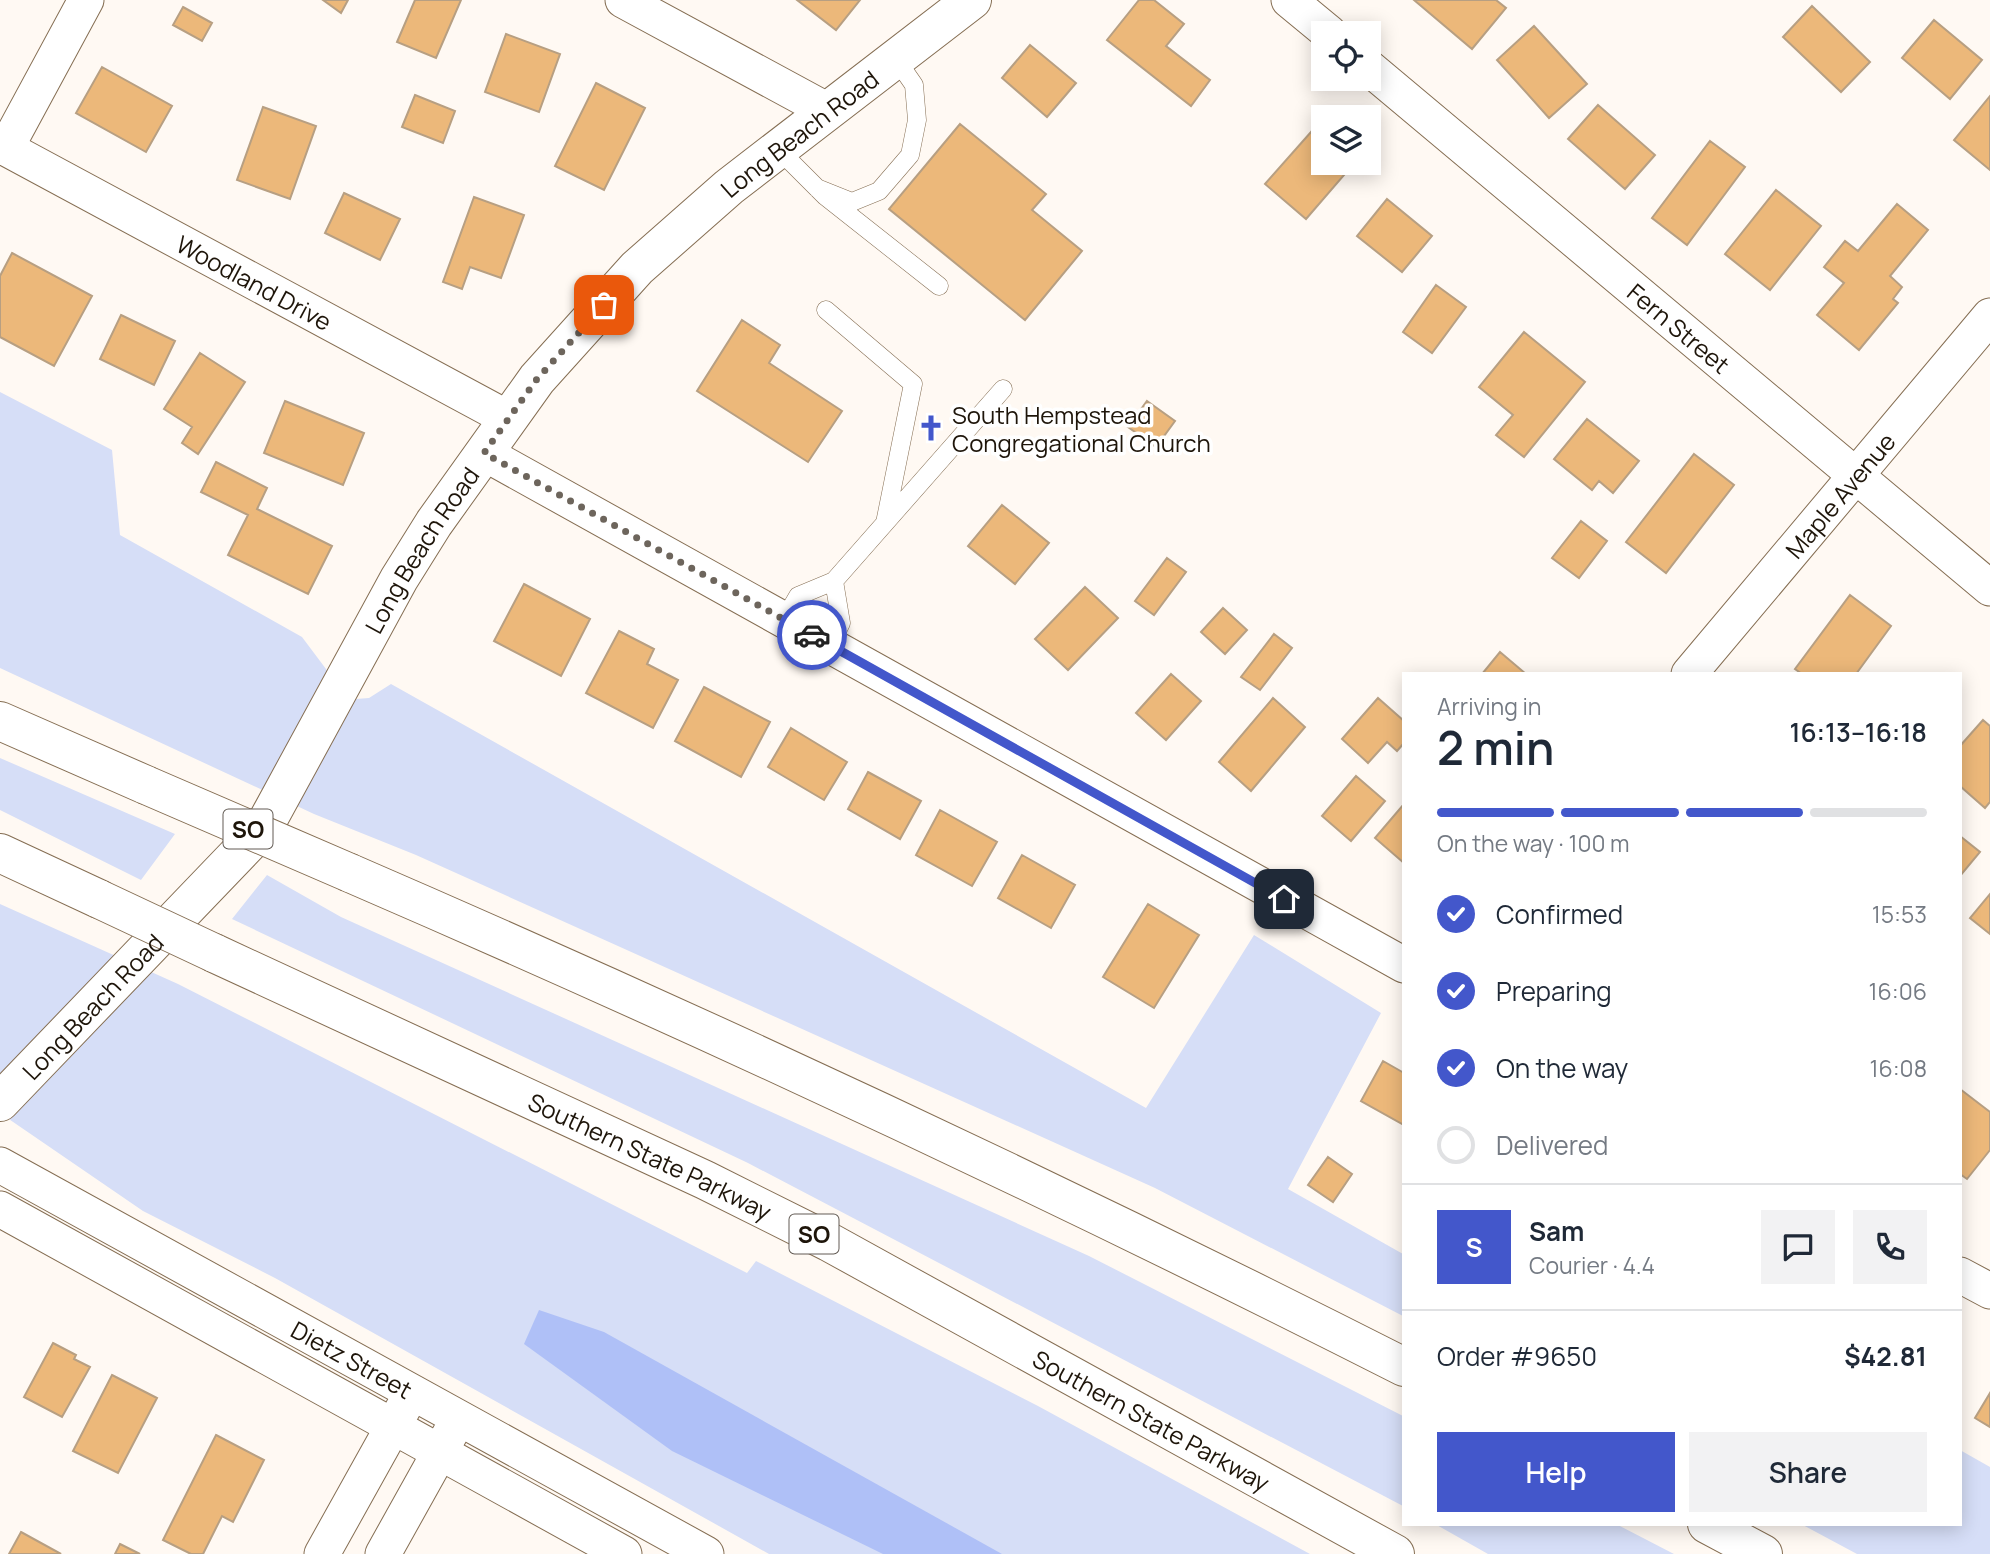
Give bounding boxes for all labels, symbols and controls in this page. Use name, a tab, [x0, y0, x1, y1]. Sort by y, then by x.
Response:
map controls	[1311, 21, 1381, 175]
button: locate	[1311, 21, 1381, 91]
street label: Long Beach Road	[713, 62, 885, 204]
button: layers	[1311, 105, 1381, 175]
street label: Woodland Drive	[171, 227, 338, 337]
pin	[574, 275, 634, 335]
street label: Fern Street	[1621, 275, 1737, 380]
icon: bag	[585, 286, 623, 324]
place label: South Hempstead Congregational Church	[952, 398, 1211, 459]
church icon: South Hempstead Congregational Church	[916, 413, 946, 443]
street label: Maple Avenue	[1777, 425, 1902, 565]
street label: Long Beach Road	[356, 460, 486, 639]
courier	[777, 600, 847, 670]
icon: car	[793, 616, 831, 654]
text: Arriving in	[1437, 690, 1542, 722]
text: 16:13–16:18	[1789, 714, 1927, 750]
text: 2 min	[1437, 716, 1554, 779]
road number: SO	[224, 810, 272, 848]
text: On the way · 100 m	[1437, 827, 1630, 859]
pin	[1254, 869, 1314, 929]
icon: home	[1265, 880, 1303, 918]
icon: check	[1437, 895, 1475, 933]
text: Confirmed	[1496, 896, 1623, 932]
text: 15:53	[1872, 898, 1927, 930]
street label: Long Beach Road	[14, 926, 170, 1086]
icon: check	[1437, 972, 1475, 1010]
text: Preparing	[1496, 973, 1612, 1009]
text: 16:06	[1869, 975, 1927, 1007]
icon: check	[1437, 1049, 1475, 1087]
text: On the way	[1496, 1050, 1628, 1086]
text: 16:08	[1870, 1052, 1927, 1084]
street label: Southern State Parkway	[523, 1084, 778, 1227]
text: Delivered	[1496, 1127, 1608, 1163]
button: chat	[1761, 1210, 1835, 1284]
button: phone	[1853, 1210, 1927, 1284]
text: Sam	[1529, 1213, 1584, 1249]
road number: SO	[790, 1214, 838, 1254]
text: S	[1465, 1229, 1483, 1265]
text: Courier · 4.4	[1529, 1249, 1655, 1281]
street label: Dietz Street	[286, 1312, 418, 1406]
text: Order #9650	[1437, 1338, 1597, 1374]
text: $42.81	[1844, 1338, 1927, 1374]
street label: Southern State Parkway	[1027, 1341, 1276, 1499]
button: Help	[1437, 1432, 1675, 1512]
button: Share	[1689, 1432, 1927, 1512]

